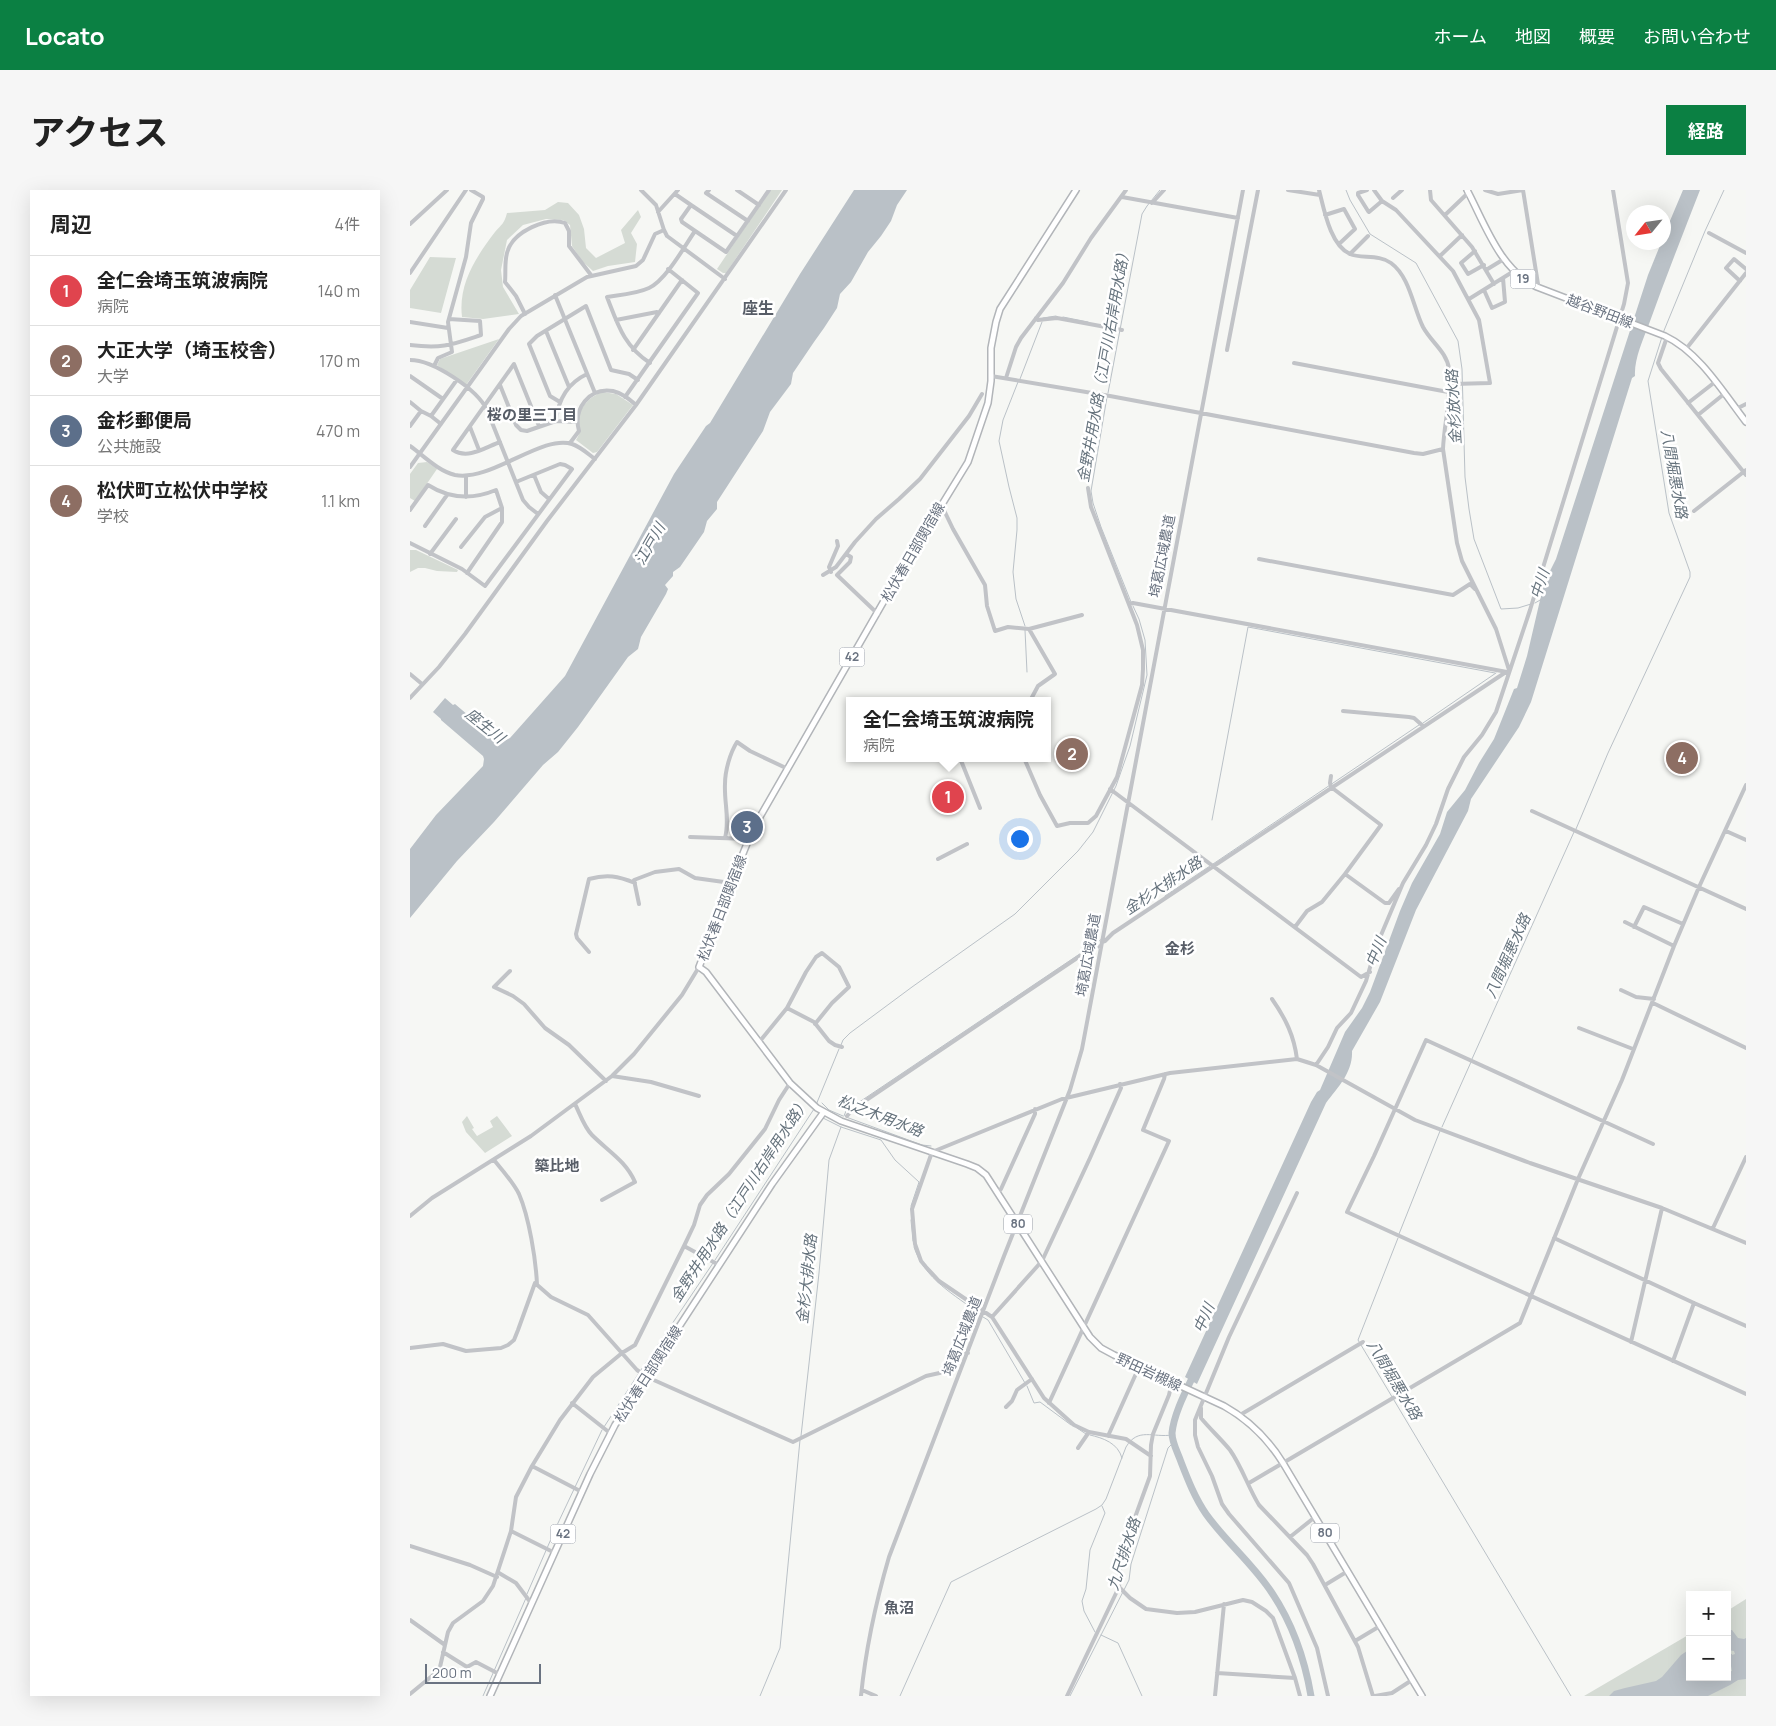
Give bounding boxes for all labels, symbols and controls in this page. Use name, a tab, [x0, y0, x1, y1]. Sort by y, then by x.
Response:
text: Locato	[25, 19, 105, 52]
text: ホーム	[1434, 24, 1487, 48]
text: 地図	[1515, 24, 1551, 48]
text: 概要	[1579, 24, 1615, 48]
text: お問い合わせ	[1643, 24, 1751, 48]
button: 経路	[1666, 105, 1746, 155]
text: アクセス	[30, 108, 168, 156]
north arrow	[1626, 205, 1671, 250]
text: 周辺	[50, 210, 92, 238]
text: 4件	[335, 213, 360, 235]
water label: 金野井用水路（江戸川右岸用水路）	[1072, 244, 1135, 484]
text: 全仁会埼玉筑波病院	[97, 267, 268, 293]
road number: 19	[1510, 270, 1536, 288]
text: 1	[62, 280, 70, 302]
text: 140 m	[318, 280, 360, 302]
street label: 越谷野田線	[1564, 289, 1636, 332]
text: 病院	[97, 295, 129, 317]
district label: 座生	[742, 297, 774, 319]
text: 大正大学（埼玉校舎）	[97, 337, 287, 363]
text: 2	[61, 350, 71, 372]
text: 170 m	[319, 350, 360, 372]
text: 大学	[97, 365, 129, 387]
water label: 金杉放水路	[1441, 367, 1466, 445]
district label: 桜の里三丁目	[487, 404, 577, 425]
text: 金杉郵便局	[97, 407, 192, 433]
text: 3	[61, 420, 71, 442]
text: 470 m	[316, 420, 360, 442]
water label: 八間堀悪水路	[1656, 428, 1693, 522]
text: 公共施設	[97, 435, 161, 457]
text: 松伏町立松伏中学校	[97, 477, 268, 503]
text: 4	[61, 490, 71, 512]
text: 1.1 km	[321, 490, 360, 512]
street label: 松伏春日部関宿線	[876, 499, 949, 605]
text: 学校	[97, 505, 129, 527]
street label: 埼葛広域農道	[1144, 513, 1179, 599]
water label: 江戸川	[629, 517, 671, 568]
water label: 中川	[1525, 564, 1555, 601]
road number: 42	[840, 648, 864, 667]
popup	[846, 697, 1051, 762]
water label: 座生川	[461, 703, 511, 749]
text: 全仁会埼玉筑波病院	[863, 706, 1034, 732]
text: 病院	[863, 734, 895, 756]
pin: 2	[1056, 735, 1088, 773]
pin: 4	[1666, 739, 1698, 777]
pin: 1	[932, 778, 964, 816]
pin: 3	[731, 808, 763, 846]
your location	[1007, 826, 1033, 852]
water label: 金杉大排水路	[1120, 851, 1208, 919]
street label: 松伏春日部関宿線	[693, 852, 750, 964]
water label: 八間堀悪水路	[1480, 909, 1536, 1001]
street label: 埼葛広域農道	[1071, 912, 1104, 998]
water label: 中川	[1360, 932, 1392, 970]
district label: 金杉	[1165, 938, 1195, 959]
water label: 松之木用水路	[834, 1090, 928, 1142]
water label: 金野井用水路（江戸川右岸用水路）	[665, 1093, 814, 1306]
district label: 築比地	[534, 1155, 580, 1176]
road number: 80	[1004, 1214, 1032, 1234]
water label: 金杉大排水路	[791, 1231, 822, 1325]
street label: 埼葛広域農道	[938, 1293, 985, 1378]
water label: 中川	[1188, 1298, 1220, 1336]
street label: 松伏春日部関宿線	[609, 1322, 686, 1426]
water label: 八間堀悪水路	[1362, 1336, 1428, 1425]
street label: 野田岩槻線	[1113, 1348, 1185, 1395]
water label: 九尺排水路	[1102, 1513, 1146, 1593]
road number: 80	[1311, 1524, 1339, 1542]
road number: 42	[550, 1525, 576, 1544]
map controls	[1686, 1591, 1731, 1681]
button: +	[1686, 1591, 1731, 1636]
district label: 魚沼	[884, 1597, 914, 1618]
button: −	[1686, 1636, 1731, 1681]
scale bar	[425, 1661, 541, 1684]
text: 200 m	[432, 1663, 472, 1682]

